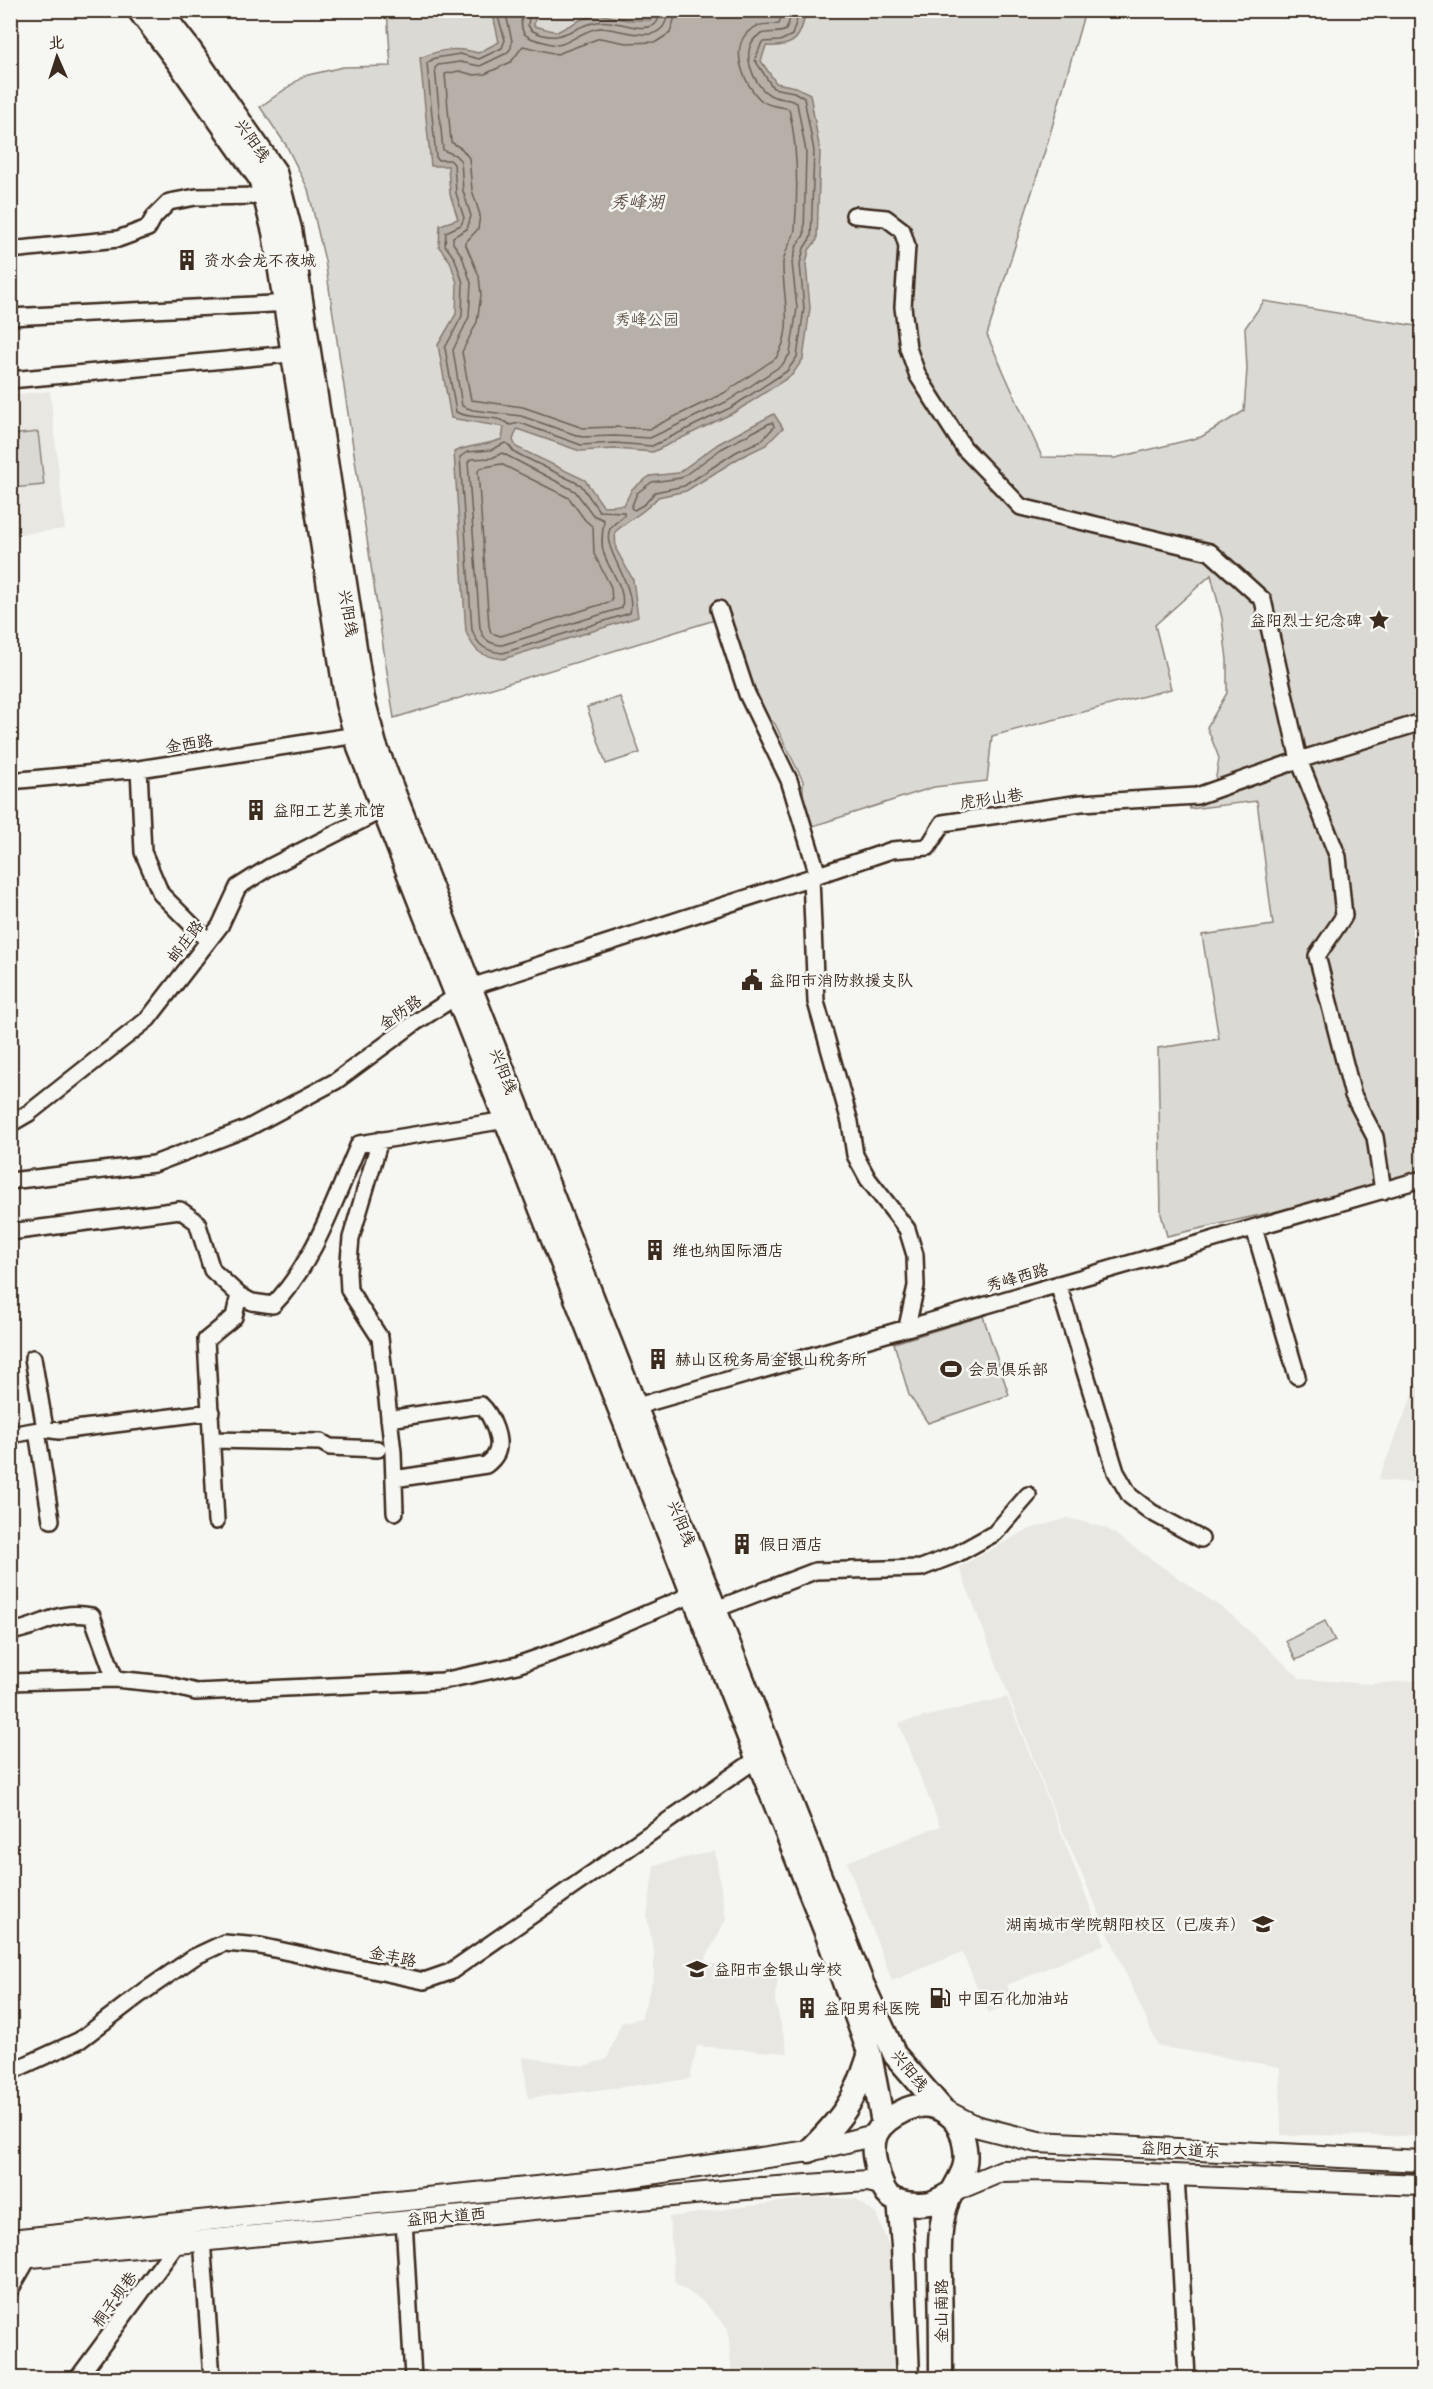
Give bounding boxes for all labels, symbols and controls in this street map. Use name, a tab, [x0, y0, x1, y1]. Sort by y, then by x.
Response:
north arrow	[27, 27, 87, 87]
text: 北	[48, 35, 65, 55]
street label: 兴阳线	[229, 116, 273, 167]
water label: 秀峰湖	[610, 193, 666, 215]
building icon: 资水会龙不夜城	[175, 248, 199, 272]
place label: 资水会龙不夜城	[204, 252, 316, 273]
park label: 秀峰公园	[615, 311, 679, 332]
street label: 兴阳线	[332, 588, 361, 639]
place icon: 益阳烈士纪念碑	[1367, 608, 1391, 632]
place label: 益阳烈士纪念碑	[1250, 612, 1362, 633]
street label: 金西路	[164, 731, 215, 760]
street label: 虎形山巷	[958, 786, 1025, 815]
building icon: 益阳工艺美术馆	[244, 798, 268, 822]
place label: 益阳工艺美术馆	[273, 802, 385, 823]
street label: 邮庄路	[164, 917, 210, 968]
public building icon: 益阳市消防救援支队	[740, 968, 764, 992]
place label: 益阳市消防救援支队	[769, 972, 913, 993]
street label: 金防路	[376, 992, 427, 1036]
street label: 兴阳线	[483, 1046, 520, 1098]
building icon: 维也纳国际酒店	[643, 1238, 667, 1262]
place label: 维也纳国际酒店	[672, 1242, 784, 1263]
street label: 秀峰西路	[984, 1260, 1051, 1298]
building icon: 赫山区税务局金银山税务所	[646, 1347, 670, 1371]
place label: 赫山区税务局金银山税务所	[675, 1352, 867, 1372]
sports icon: 会员俱乐部	[939, 1357, 963, 1381]
place label: 会员俱乐部	[968, 1361, 1048, 1382]
street label: 兴阳线	[661, 1498, 698, 1550]
building icon: 假日酒店	[730, 1532, 754, 1556]
place label: 假日酒店	[759, 1536, 823, 1557]
school or university icon: 湖南城市学院朝阳校区（已废弃）	[1251, 1912, 1275, 1936]
place label: 湖南城市学院朝阳校区（已废弃）	[1006, 1916, 1246, 1937]
street label: 金丰路	[367, 1943, 418, 1974]
school or university icon: 益阳市金银山学校	[685, 1957, 709, 1981]
place label: 益阳市金银山学校	[714, 1962, 842, 1982]
fuel station icon: 中国石化加油站	[928, 1986, 952, 2010]
place label: 中国石化加油站	[957, 1990, 1069, 2011]
building icon: 益阳男科医院	[795, 1996, 819, 2020]
place label: 益阳男科医院	[824, 2001, 920, 2021]
street label: 兴阳线	[885, 2046, 931, 2097]
street label: 益阳大道东	[1139, 2140, 1220, 2164]
street label: 益阳大道西	[406, 2206, 487, 2232]
street label: 桐子坝巷	[89, 2268, 143, 2333]
street label: 金山南路	[933, 2279, 954, 2343]

